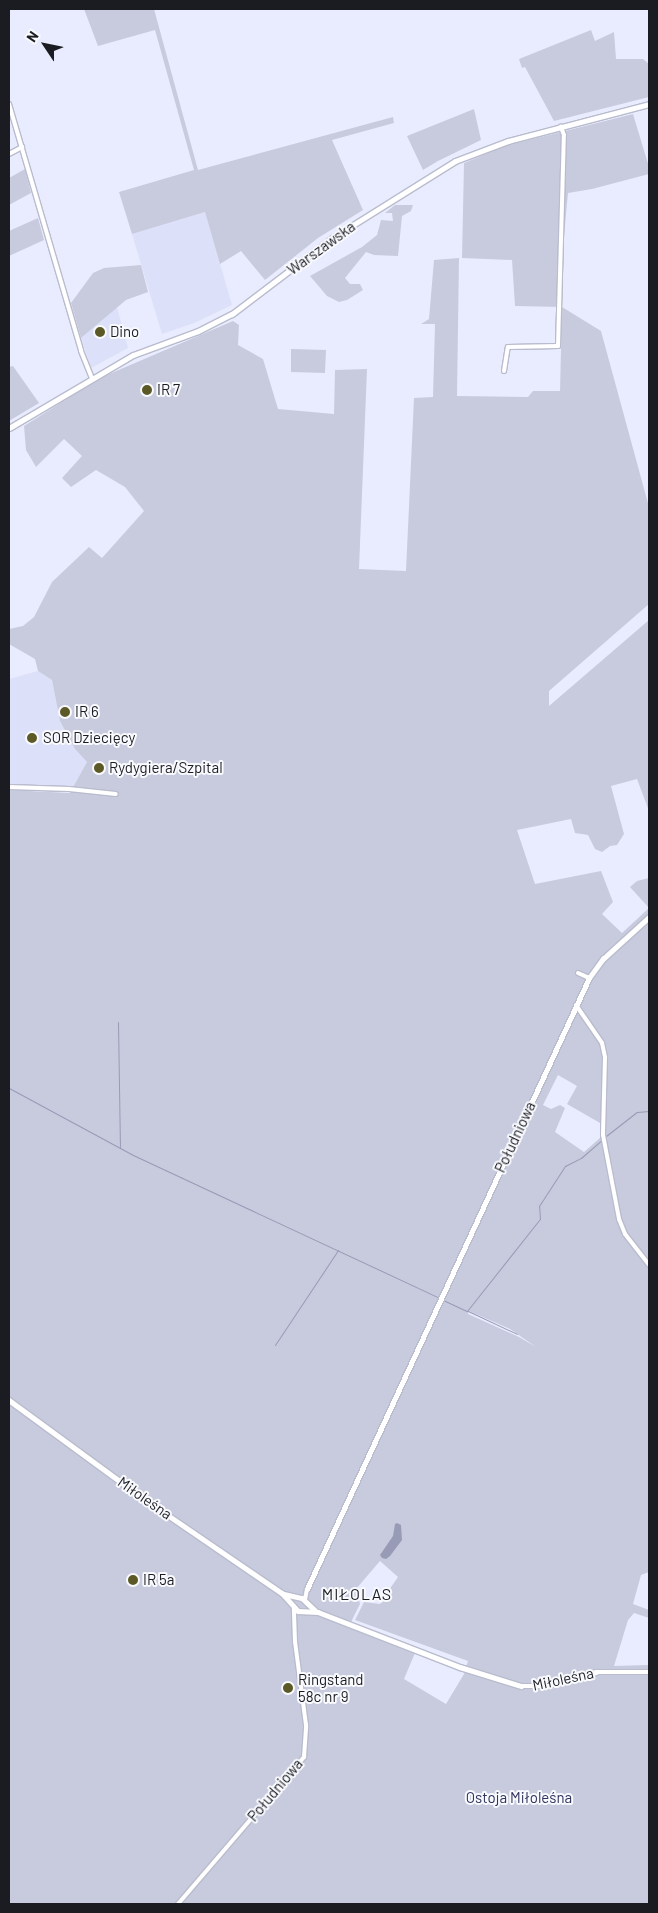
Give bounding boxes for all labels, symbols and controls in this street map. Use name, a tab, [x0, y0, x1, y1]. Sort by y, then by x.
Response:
north arrow	[20, 20, 70, 70]
text: N	[22, 28, 42, 45]
street label: Warszawska	[284, 217, 358, 279]
place label: Dino	[110, 323, 139, 341]
marker: Dino	[94, 326, 106, 338]
place label: IR 7	[157, 381, 180, 399]
marker: IR 7	[141, 384, 153, 396]
place label: IR 6	[75, 703, 99, 721]
marker: IR 6	[59, 706, 71, 718]
place label: SOR Dziecięcy	[43, 729, 135, 747]
marker: SOR Dziecięcy	[25, 731, 39, 745]
place label: Rydygiera/Szpital	[109, 759, 223, 777]
marker: Rydygiera/Szpital	[93, 762, 105, 774]
street label: Południowa	[491, 1099, 539, 1175]
street label: Miłoleśna	[114, 1473, 176, 1523]
place label: IR 5a	[143, 1571, 174, 1589]
marker: IR 5a	[127, 1574, 139, 1586]
district label: MIŁOLAS	[321, 1584, 393, 1604]
street label: Miłoleśna	[531, 1664, 595, 1694]
place label: Ringstand 58c nr 9	[298, 1670, 364, 1705]
marker: Ringstand 58c nr 9	[282, 1682, 294, 1694]
street label: Południowa	[244, 1755, 306, 1825]
park label: Ostoja Miłoleśna	[466, 1789, 572, 1807]

